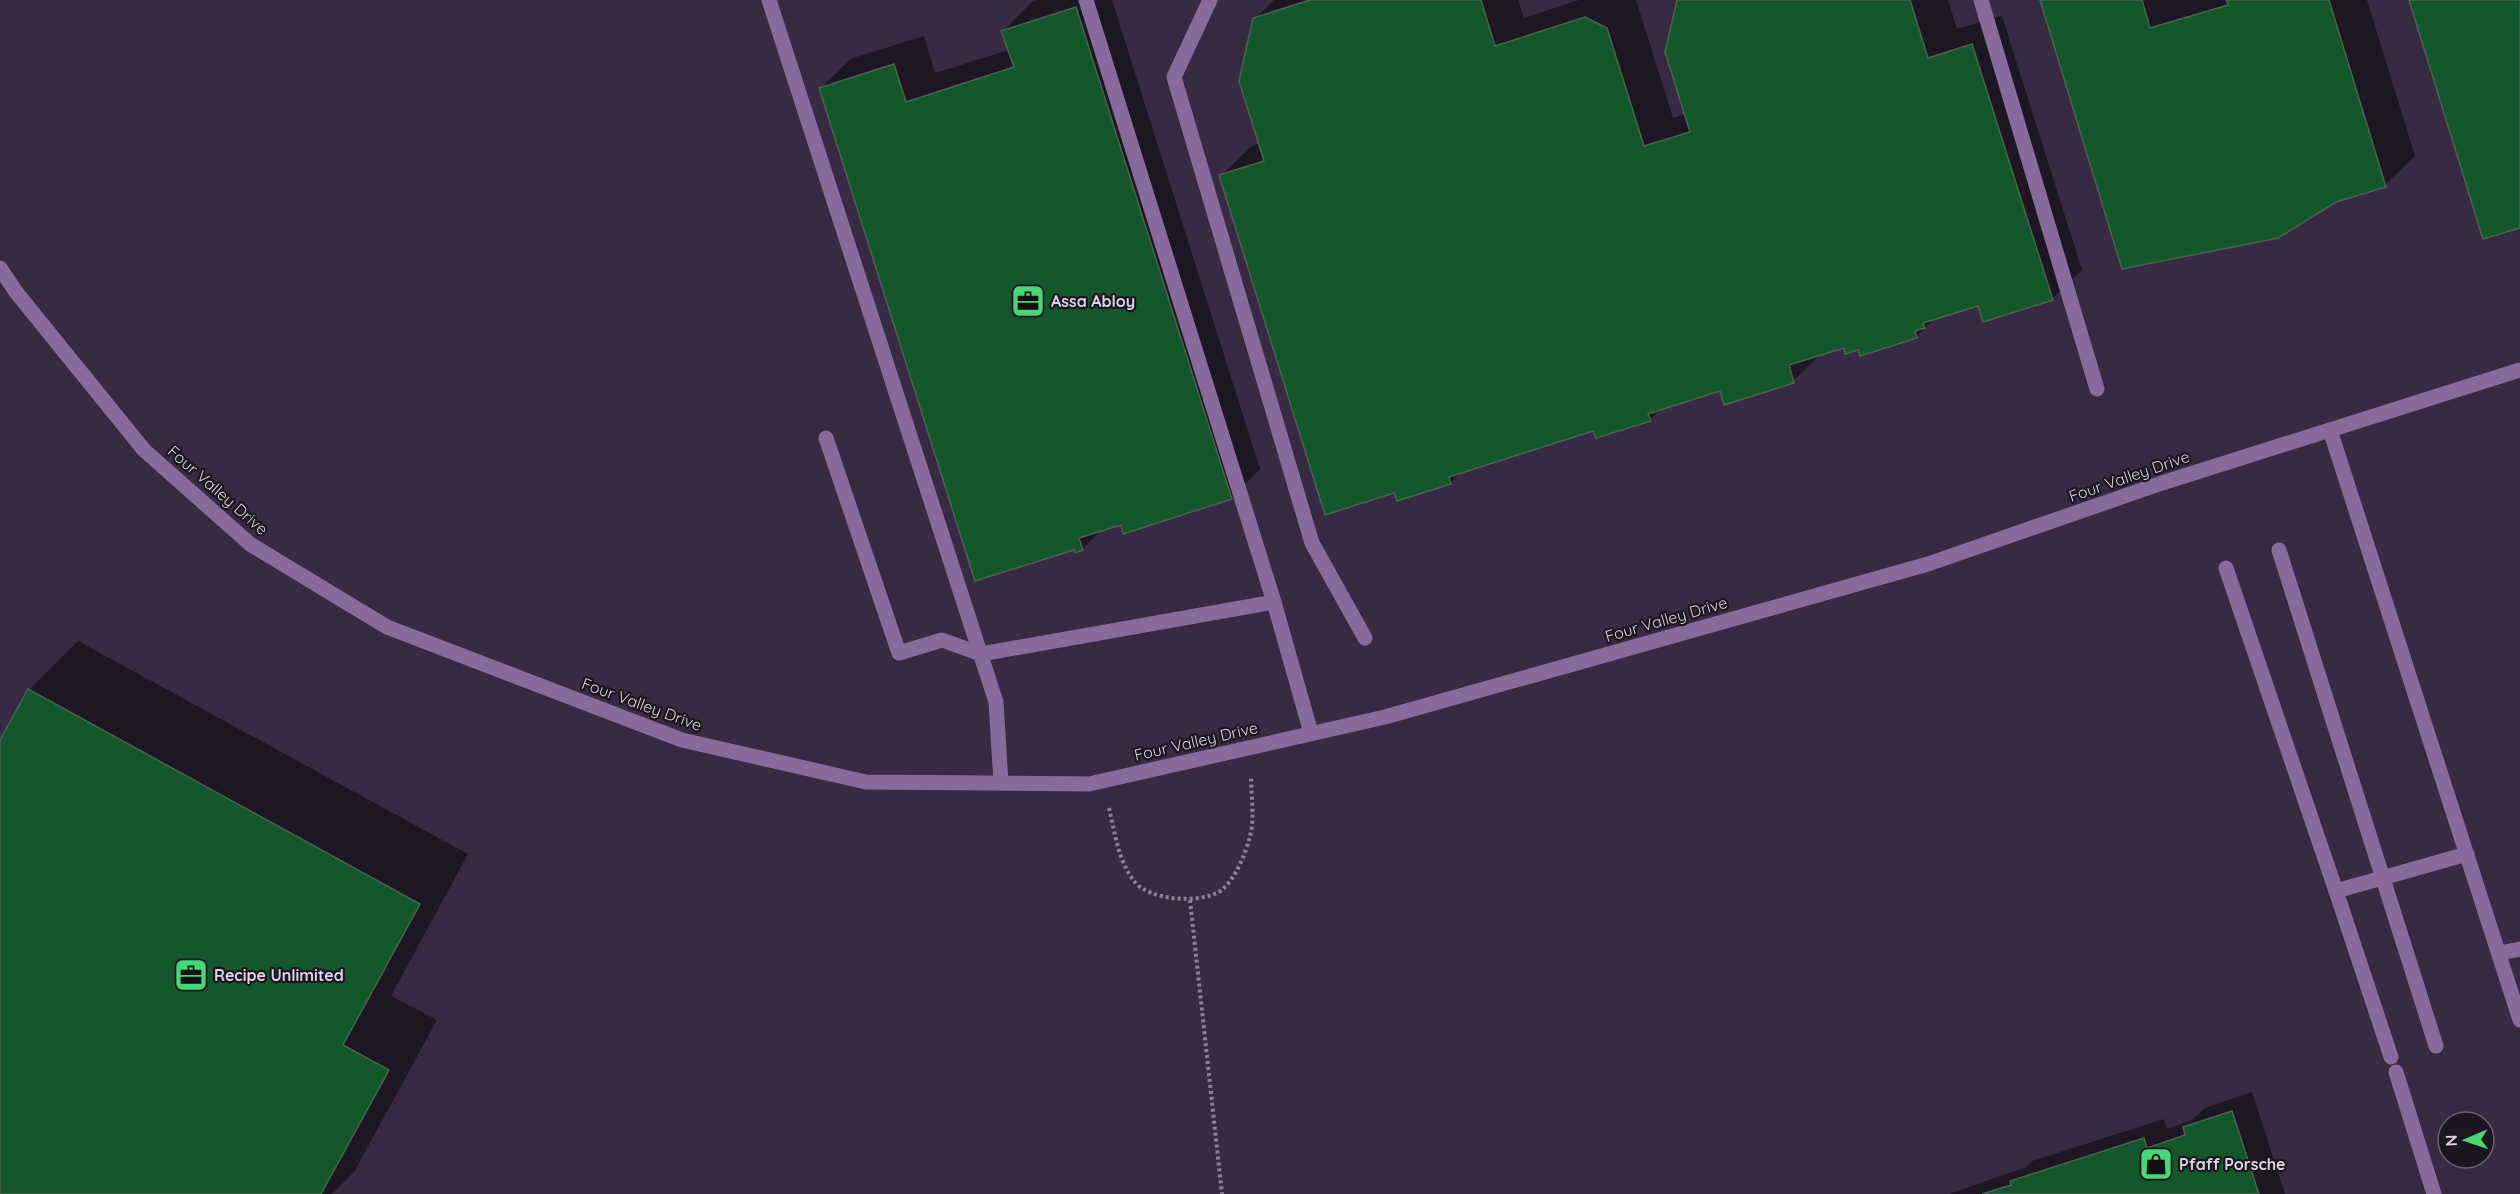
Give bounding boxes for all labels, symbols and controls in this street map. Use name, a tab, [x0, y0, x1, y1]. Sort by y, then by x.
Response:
office icon: Assa Abloy	[1010, 283, 1046, 319]
place label: Assa Abloy	[1051, 291, 1135, 311]
street label: Four Valley Drive	[164, 441, 272, 539]
street label: Four Valley Drive	[2066, 446, 2192, 506]
street label: Four Valley Drive	[1603, 592, 1729, 646]
street label: Four Valley Drive	[579, 673, 705, 735]
street label: Four Valley Drive	[1132, 717, 1260, 765]
office icon: Recipe Unlimited	[173, 957, 209, 993]
place label: Recipe Unlimited	[214, 965, 344, 985]
north arrow	[2436, 1110, 2496, 1170]
text: N	[2441, 1134, 2461, 1147]
shop icon: Pfaff Porsche	[2138, 1146, 2174, 1182]
place label: Pfaff Porsche	[2179, 1154, 2286, 1174]

